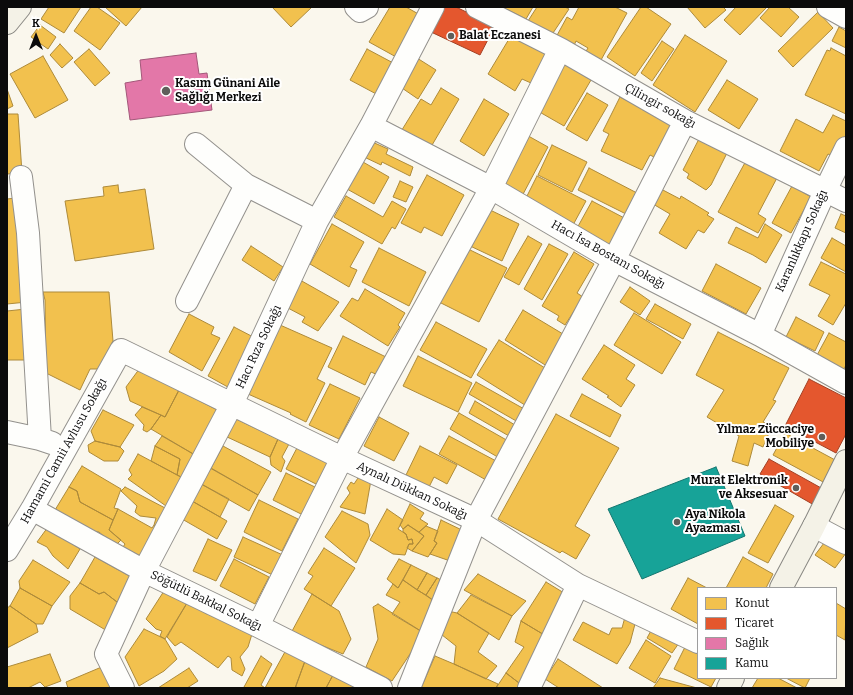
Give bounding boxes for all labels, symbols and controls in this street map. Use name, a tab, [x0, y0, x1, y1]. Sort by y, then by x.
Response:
north arrow	[16, 16, 56, 56]
text: K	[32, 17, 40, 30]
place label: Balat Eczanesi	[459, 29, 541, 43]
marker: Balat Eczanesi	[446, 31, 456, 41]
place label: Kasım Günani Aile Sağlığı Merkezi	[175, 77, 280, 105]
street label: Çilingir sokağı	[622, 81, 698, 131]
marker: Kasım Günani Aile Sağlığı Merkezi	[160, 85, 172, 97]
street label: Karanlıkkapı Sokağı	[773, 188, 831, 294]
street label: Hacı İsa Bostanı Sokağı	[548, 218, 668, 292]
street label: Hacı Rıza Sokağı	[233, 303, 285, 391]
street label: Hamami Camii Avlusu Sokağı	[18, 376, 110, 526]
place label: Yılmaz Züccaciye Mobiliye	[716, 423, 814, 451]
marker: Yılmaz Züccaciye Mobiliye	[817, 432, 827, 442]
street label: Aynalı Dükkan Sokağı	[354, 459, 470, 523]
place label: Murat Elektronik ve Aksesuar	[691, 474, 788, 502]
marker: Murat Elektronik ve Aksesuar	[791, 483, 801, 493]
place label: Aya Nikola Ayazması	[685, 508, 746, 536]
marker: Aya Nikola Ayazması	[672, 517, 682, 527]
street label: Söğütlü Bakkal Sokağı	[148, 568, 264, 634]
legend	[697, 587, 837, 679]
text: Konut	[735, 596, 769, 610]
text: Ticaret	[735, 616, 774, 630]
text: Sağlık	[735, 636, 769, 650]
text: Kamu	[735, 656, 768, 670]

